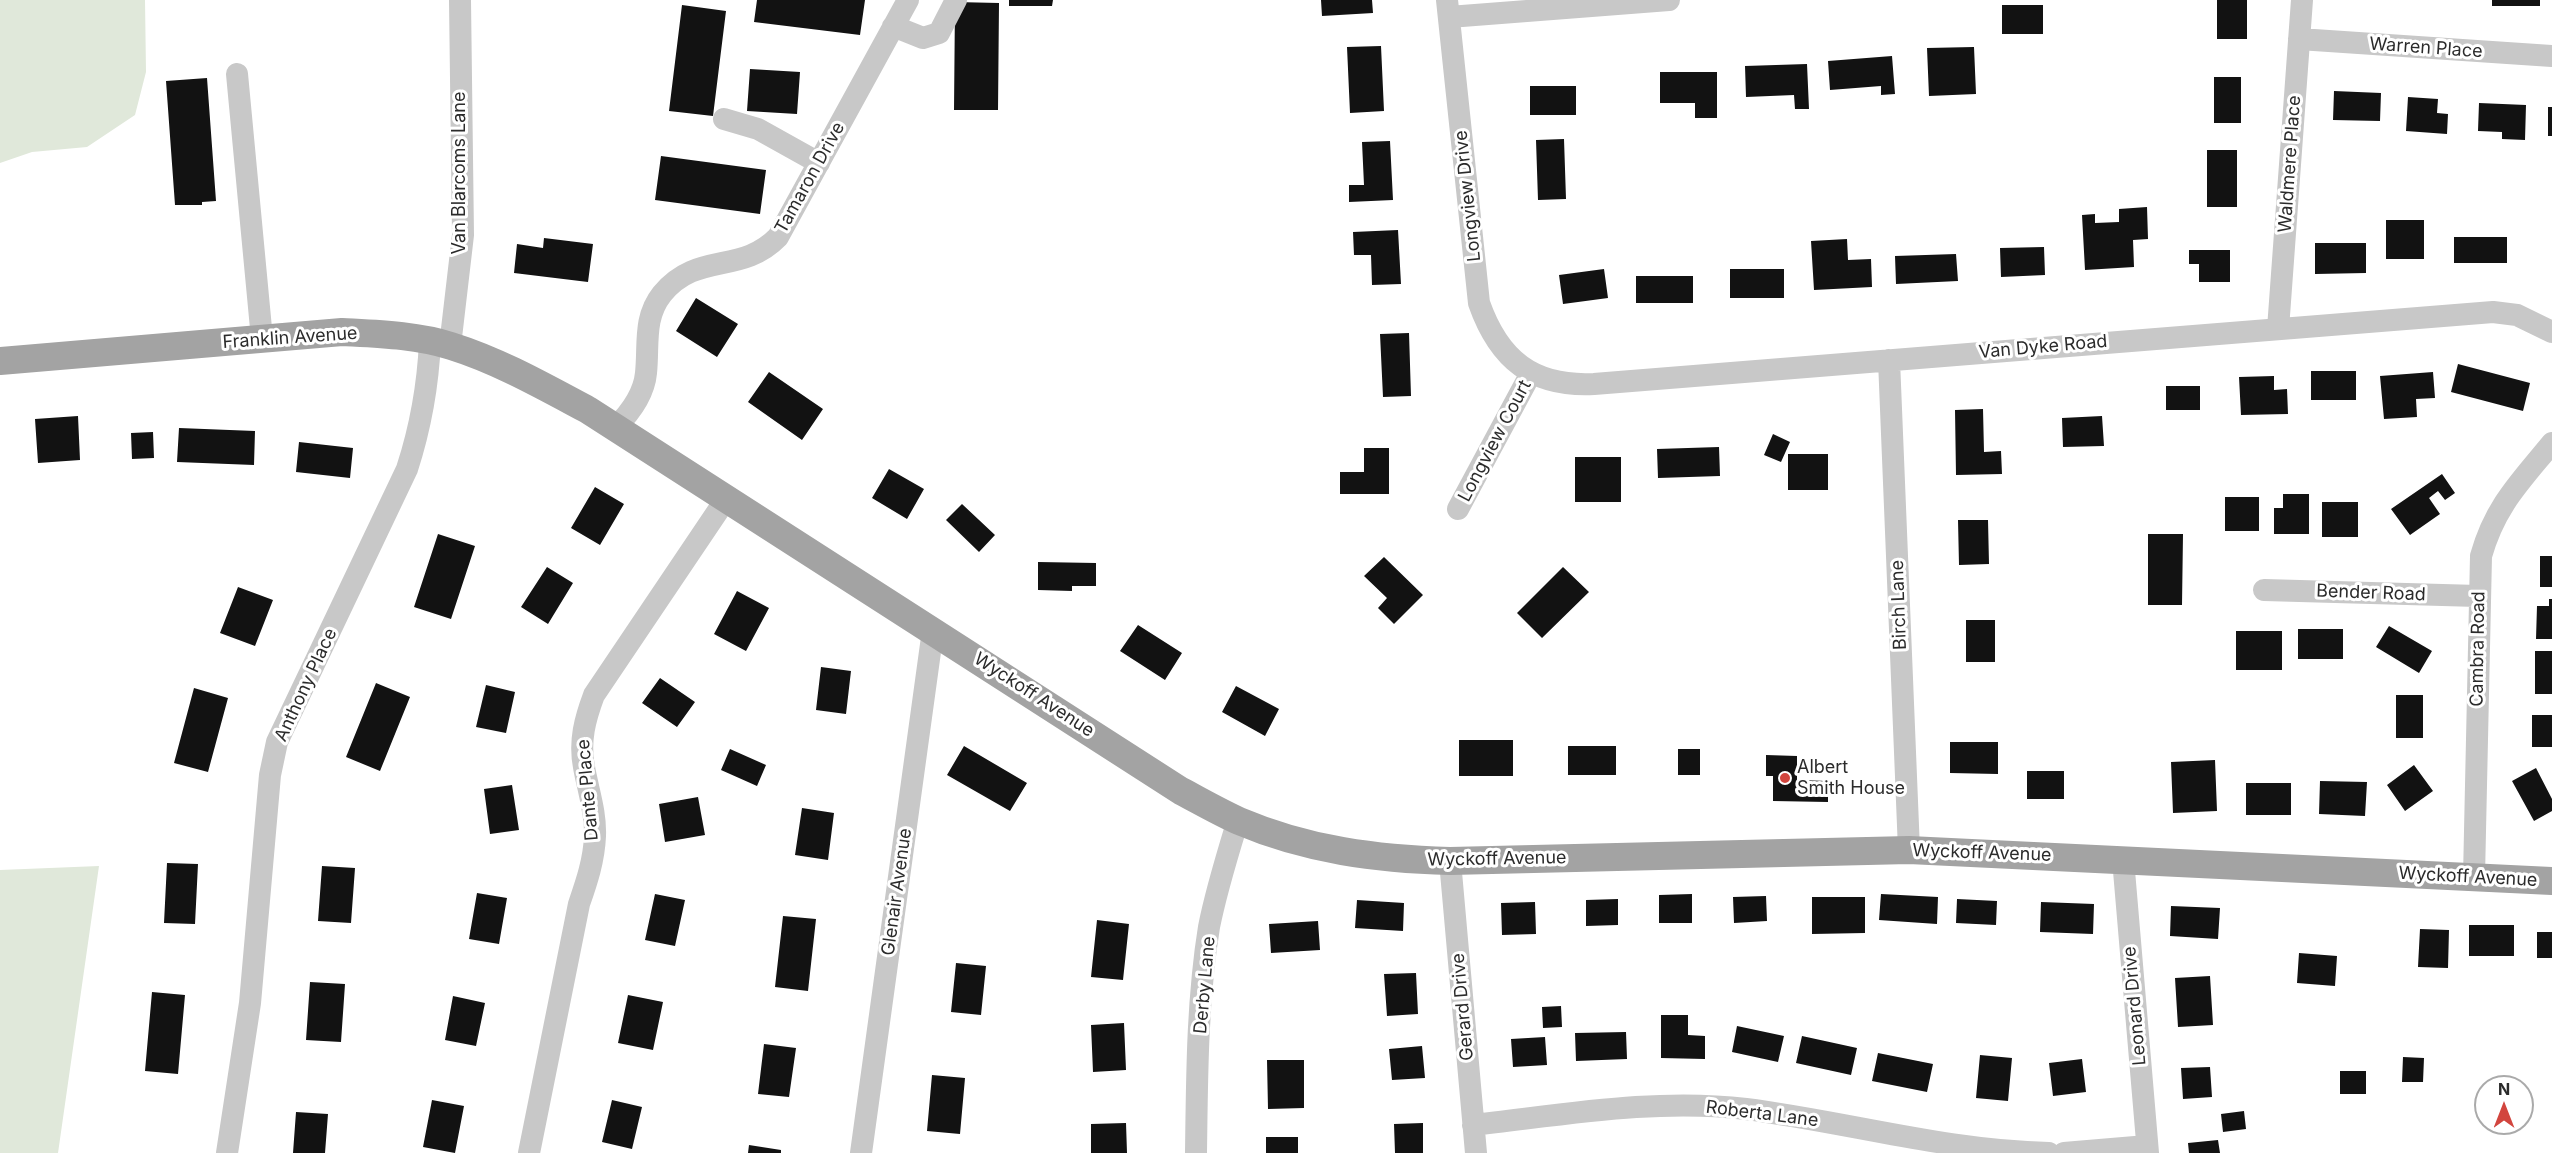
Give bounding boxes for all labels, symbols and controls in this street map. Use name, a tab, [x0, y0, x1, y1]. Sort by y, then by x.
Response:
street label: Warren Place	[2369, 33, 2483, 63]
street label: Van Blarcoms Lane	[449, 92, 471, 254]
street label: Waldmere Place	[2274, 95, 2306, 233]
street label: Tamaron Drive	[771, 119, 849, 237]
street label: Longview Drive	[1450, 129, 1486, 263]
street label: Franklin Avenue	[222, 323, 358, 353]
street label: Van Dyke Road	[1978, 331, 2108, 363]
street label: Longview Court	[1454, 377, 1536, 505]
street label: Birch Lane	[1887, 560, 1911, 650]
street label: Bender Road	[2316, 580, 2426, 606]
street label: Cambra Road	[2466, 591, 2490, 707]
street label: Anthony Place	[270, 625, 342, 745]
street label: Wyckoff Avenue	[970, 648, 1098, 742]
street label: Dante Place	[573, 738, 603, 842]
place label: Albert Smith House	[1797, 757, 1905, 800]
marker: Albert Smith House	[1778, 771, 1792, 785]
street label: Glenair Avenue	[877, 827, 917, 957]
street label: Wyckoff Avenue	[1912, 840, 2052, 866]
street label: Wyckoff Avenue	[1427, 847, 1567, 871]
street label: Wyckoff Avenue	[2398, 863, 2538, 891]
street label: Derby Lane	[1190, 935, 1220, 1035]
street label: Leonard Drive	[2119, 946, 2151, 1066]
street label: Gerard Drive	[1448, 952, 1478, 1062]
north arrow	[2474, 1075, 2534, 1135]
text: N	[2498, 1079, 2510, 1099]
street label: Roberta Lane	[1704, 1096, 1820, 1132]

